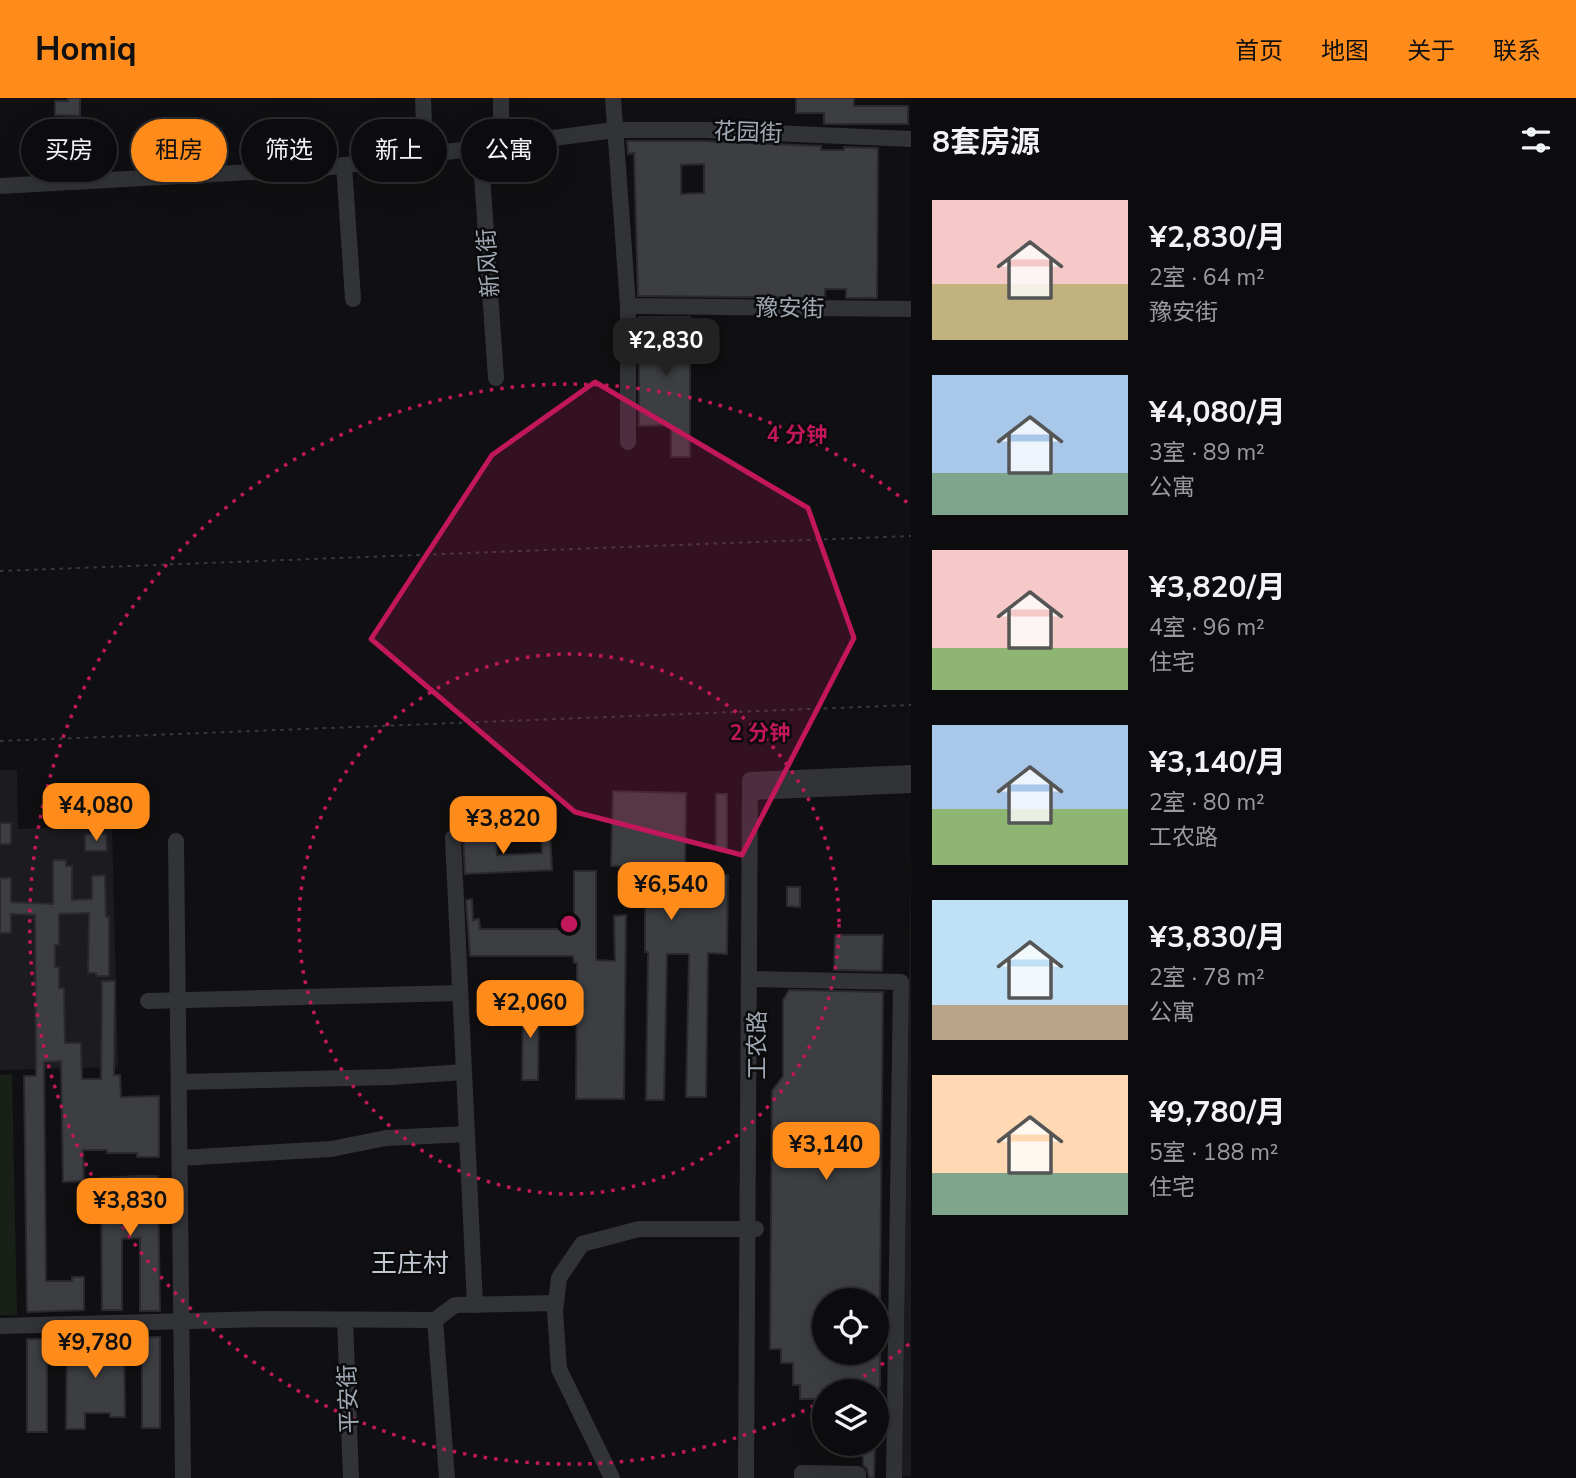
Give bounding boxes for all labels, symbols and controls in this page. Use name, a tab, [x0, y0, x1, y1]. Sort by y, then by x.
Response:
text: Homiq	[35, 27, 137, 72]
text: 首页	[1235, 35, 1283, 67]
text: 地图	[1321, 35, 1369, 67]
text: 关于	[1407, 35, 1455, 67]
text: 联系	[1493, 35, 1541, 67]
street label: 花园街	[713, 116, 783, 149]
chip: 买房	[21, 119, 117, 182]
chip: 租房	[131, 119, 227, 182]
chip: 筛选	[241, 119, 337, 182]
chip: 新上	[351, 119, 447, 182]
chip: 公寓	[461, 119, 557, 182]
icon: filters	[1517, 121, 1555, 159]
text: 8套房源	[932, 122, 1040, 163]
text: ¥2,830/月	[1149, 217, 1286, 258]
street label: 新风街	[471, 227, 506, 298]
icon: home	[988, 228, 1072, 312]
text: 2室 · 64 m²	[1149, 262, 1265, 293]
street label: 豫安街	[755, 292, 825, 325]
text: 豫安街	[1149, 297, 1218, 328]
pin: ¥2,830	[609, 318, 723, 378]
text: ¥2,830	[629, 325, 703, 356]
text: ¥4,080/月	[1149, 392, 1286, 433]
icon: home	[988, 403, 1072, 487]
text: 4 分钟	[767, 421, 827, 449]
text: 3室 · 89 m²	[1149, 437, 1265, 468]
text: 公寓	[1149, 472, 1195, 503]
text: ¥3,820/月	[1149, 567, 1286, 608]
icon: home	[988, 578, 1072, 662]
text: 4室 · 96 m²	[1149, 612, 1265, 643]
text: 住宅	[1149, 647, 1195, 678]
text: 2 分钟	[730, 719, 790, 747]
text: ¥3,140/月	[1149, 742, 1286, 783]
icon: home	[988, 753, 1072, 837]
pin: ¥4,080	[39, 784, 153, 843]
text: 2室 · 80 m²	[1149, 787, 1265, 818]
text: ¥4,080	[59, 790, 133, 821]
pin: ¥3,820	[446, 796, 560, 856]
text: ¥3,820	[466, 803, 540, 834]
text: 工农路	[1149, 822, 1218, 853]
pin: ¥6,540	[614, 862, 728, 922]
text: ¥6,540	[634, 869, 708, 900]
centre of rings	[557, 912, 581, 936]
text: ¥3,830/月	[1149, 917, 1286, 958]
icon: home	[988, 928, 1072, 1012]
text: 2室 · 78 m²	[1149, 962, 1265, 993]
pin: ¥2,060	[473, 981, 587, 1040]
text: ¥2,060	[493, 987, 567, 1018]
text: 公寓	[1149, 997, 1195, 1028]
street label: 工农路	[742, 1011, 773, 1080]
text: ¥9,780/月	[1149, 1092, 1286, 1133]
icon: home	[988, 1103, 1072, 1187]
pin: ¥3,140	[769, 1122, 883, 1182]
text: ¥3,140	[789, 1129, 863, 1160]
text: 5室 · 188 m²	[1149, 1137, 1279, 1168]
text: 住宅	[1149, 1172, 1195, 1203]
pin: ¥3,830	[73, 1178, 187, 1238]
text: ¥3,830	[93, 1185, 167, 1216]
district label: 王庄村	[371, 1246, 449, 1281]
map controls	[812, 1288, 889, 1456]
button: locate	[812, 1288, 889, 1365]
pin: ¥9,780	[38, 1320, 152, 1380]
text: ¥9,780	[58, 1327, 132, 1358]
street label: 平安街	[332, 1364, 365, 1434]
button: layers	[812, 1379, 889, 1456]

